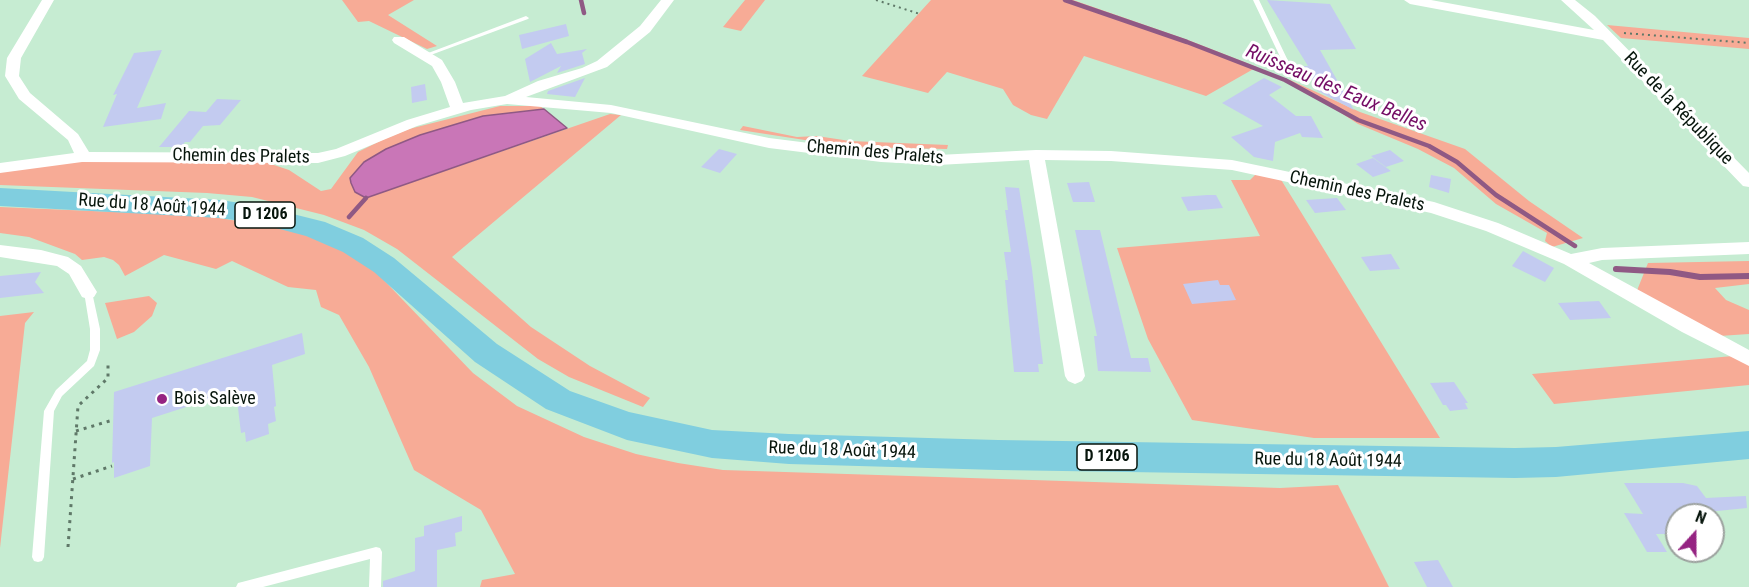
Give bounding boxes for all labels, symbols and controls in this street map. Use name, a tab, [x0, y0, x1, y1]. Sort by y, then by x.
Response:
water label: Ruisseau des Eaux Belles	[1242, 40, 1430, 138]
street label: Rue de la République	[1619, 48, 1737, 170]
street label: Chemin des Pralets	[806, 136, 944, 170]
street label: Chemin des Pralets	[172, 145, 310, 169]
street label: Chemin des Pralets	[1288, 167, 1426, 217]
street label: Rue du 18 Août 1944	[78, 190, 226, 222]
road number: D 1206	[235, 202, 295, 228]
place label: Bois Salève	[174, 388, 256, 410]
marker: Bois Salève	[155, 392, 169, 406]
street label: Rue du 18 Août 1944	[768, 438, 916, 464]
road number: D 1206	[1077, 444, 1137, 470]
street label: Rue du 18 Août 1944	[1254, 449, 1402, 473]
north arrow	[1665, 503, 1725, 563]
text: N	[1693, 507, 1709, 528]

